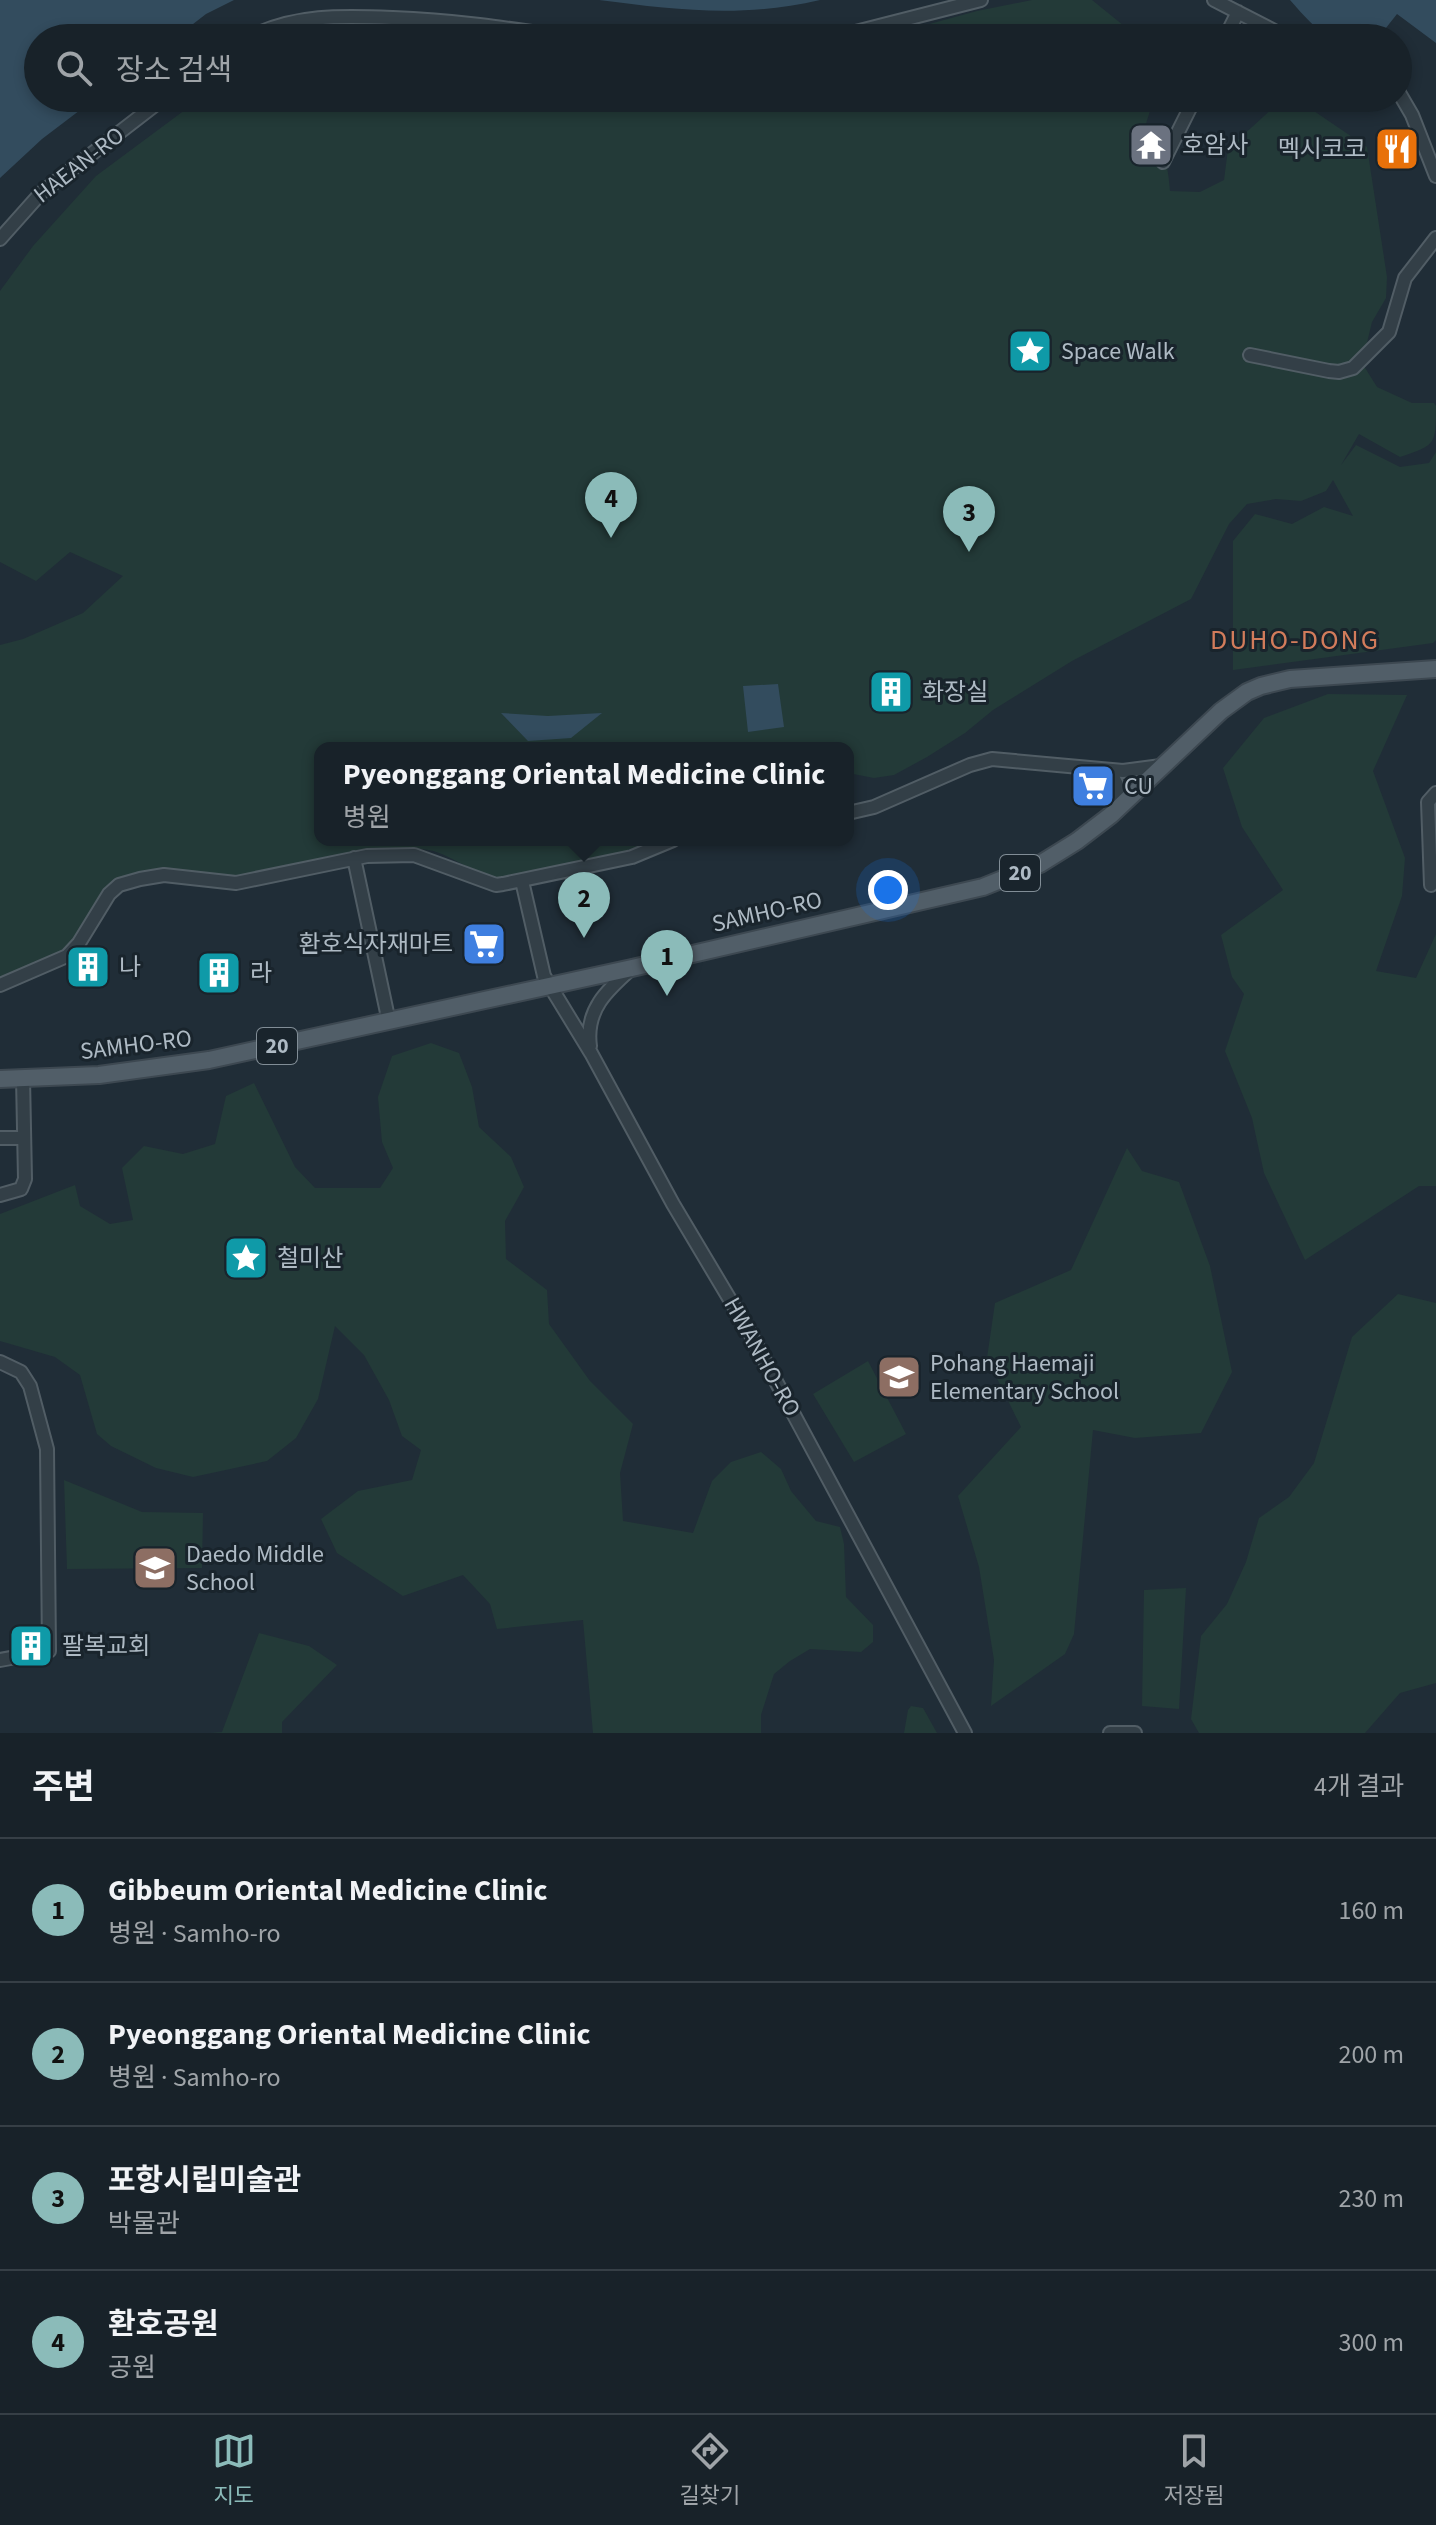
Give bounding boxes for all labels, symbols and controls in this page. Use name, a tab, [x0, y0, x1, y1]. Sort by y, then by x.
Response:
search box	[24, 24, 1412, 112]
icon: search	[52, 46, 96, 90]
text: 장소 검색	[116, 49, 232, 92]
street label: HAEAN-RO	[26, 118, 132, 212]
temple icon: 호암사	[1127, 121, 1175, 169]
restaurant icon: 멕시코코	[1373, 125, 1421, 173]
place label: 호암사	[1182, 128, 1248, 163]
place label: 멕시코코	[1278, 132, 1366, 167]
place icon: Space Walk	[1006, 327, 1054, 375]
place label: Space Walk	[1061, 334, 1175, 369]
pin: 4	[585, 472, 637, 538]
pin: 3	[943, 486, 995, 552]
district label: DUHO-DONG	[1210, 620, 1380, 660]
building icon: 화장실	[867, 668, 915, 716]
place label: 화장실	[922, 675, 988, 710]
popup	[314, 742, 854, 846]
text: Pyeonggang Oriental Medicine Clinic	[343, 753, 825, 796]
supermarket icon: CU	[1069, 762, 1117, 810]
place label: CU	[1124, 769, 1153, 804]
text: 병원	[343, 799, 391, 836]
road number: 20	[1000, 855, 1040, 891]
your location	[868, 870, 908, 910]
pin: 2	[558, 872, 610, 938]
street label: SAMHO-RO	[709, 882, 825, 942]
supermarket icon: 환호식자재마트	[460, 920, 508, 968]
place label: 환호식자재마트	[298, 927, 453, 962]
pin: 1	[641, 930, 693, 996]
building icon: 나	[64, 943, 112, 991]
building icon: 라	[195, 949, 243, 997]
place label: 나	[119, 950, 141, 985]
place label: 라	[250, 956, 272, 991]
street label: SAMHO-RO	[78, 1021, 194, 1069]
road number: 20	[257, 1028, 297, 1064]
place icon: 철미산	[222, 1234, 270, 1282]
place label: 철미산	[277, 1241, 343, 1276]
street label: HWANHO-RO	[715, 1291, 809, 1423]
place label: Pohang Haemaji Elementary School	[930, 1346, 1119, 1409]
school or university icon: Pohang Haemaji Elementary School	[875, 1353, 923, 1401]
place label: Daedo Middle School	[186, 1537, 324, 1600]
school or university icon: Daedo Middle School	[131, 1544, 179, 1592]
building icon: 팔복교회	[7, 1622, 55, 1670]
place label: 팔복교회	[62, 1629, 150, 1664]
text: 주변	[32, 1763, 95, 1812]
text: 4개 결과	[1314, 1768, 1404, 1805]
text: Gibbeum Oriental Medicine Clinic	[108, 1869, 548, 1912]
text: 1	[51, 1892, 65, 1929]
text: 160 m	[1338, 1892, 1404, 1929]
text: 병원 · Samho-ro	[108, 1915, 281, 1952]
text: Pyeonggang Oriental Medicine Clinic	[108, 2013, 590, 2056]
text: 2	[51, 2036, 65, 2073]
text: 200 m	[1338, 2036, 1404, 2073]
text: 병원 · Samho-ro	[108, 2059, 281, 2096]
text: 포항시립미술관	[108, 2159, 301, 2202]
text: 3	[51, 2180, 65, 2217]
text: 230 m	[1338, 2180, 1404, 2217]
text: 박물관	[108, 2205, 180, 2242]
text: 환호공원	[108, 2303, 218, 2346]
text: 4	[51, 2324, 65, 2361]
text: 300 m	[1338, 2324, 1404, 2361]
text: 공원	[108, 2349, 156, 2386]
tab: 지도	[212, 2429, 256, 2512]
tab: 길찾기	[679, 2429, 740, 2512]
tab: 저장됨	[1163, 2429, 1224, 2512]

